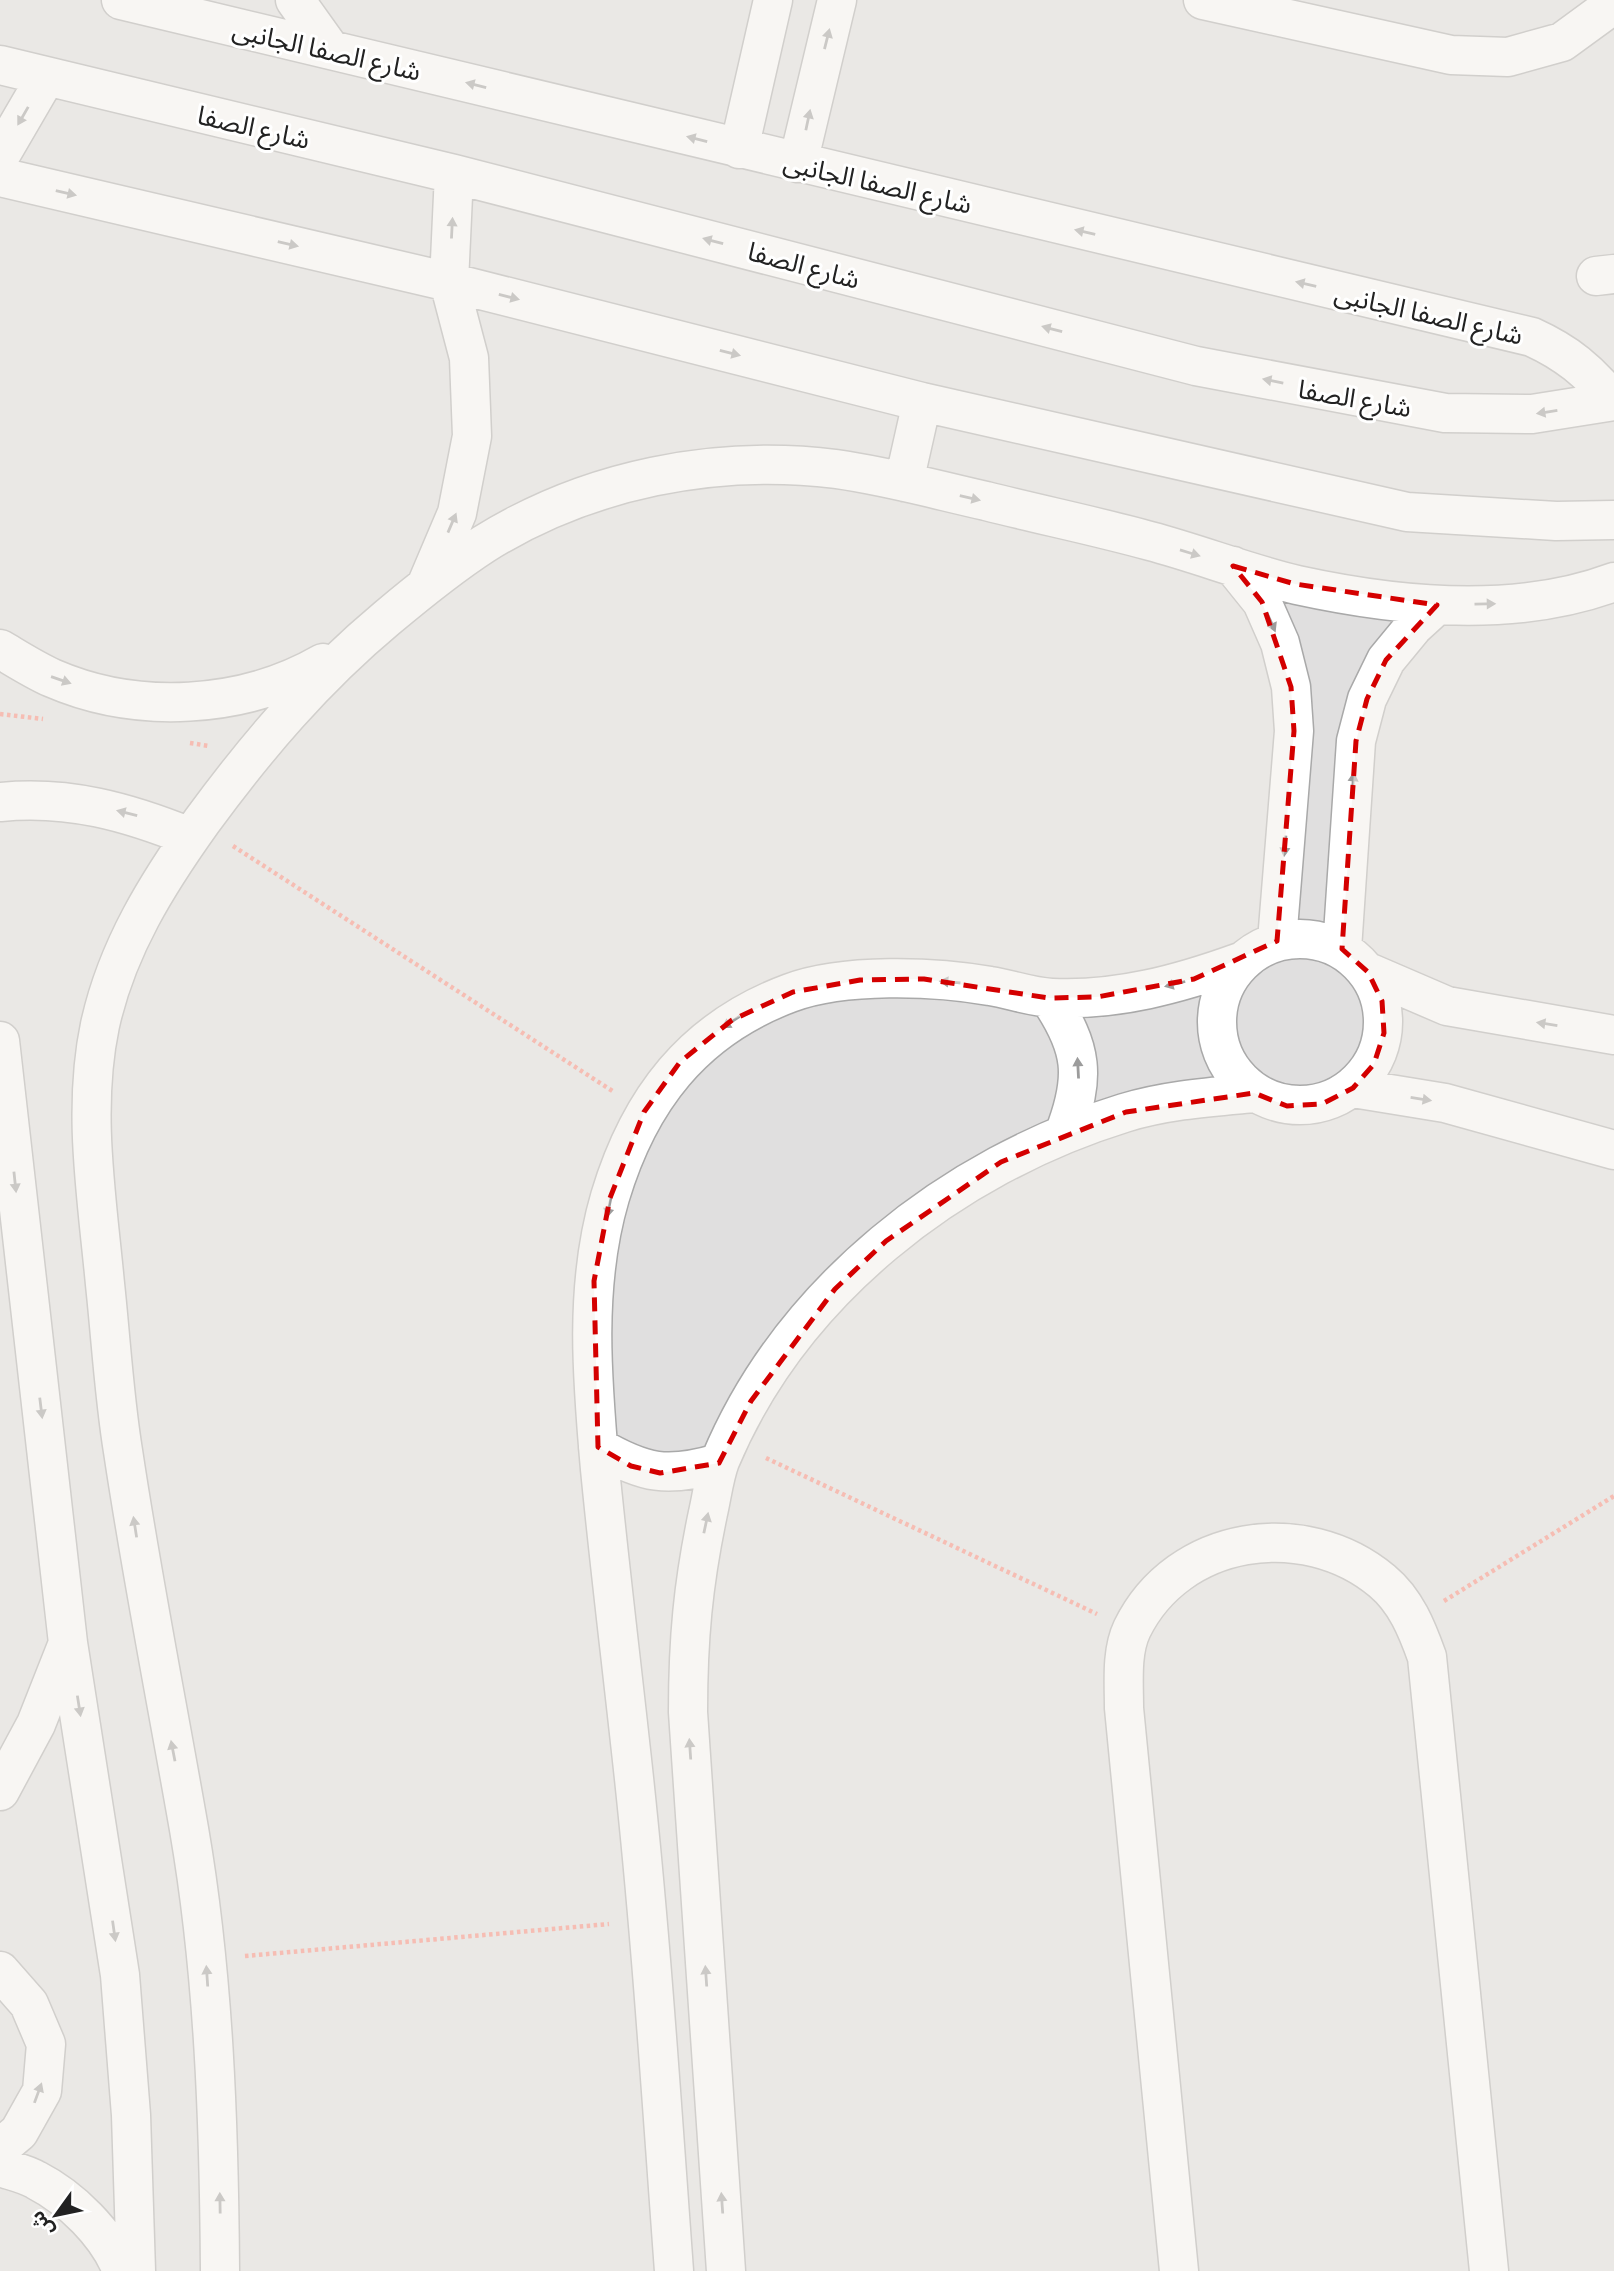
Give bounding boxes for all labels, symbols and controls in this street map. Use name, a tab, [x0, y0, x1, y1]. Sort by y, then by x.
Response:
street label: شارع الصفا الجانبى	[229, 12, 424, 91]
one-way arrow	[822, 27, 833, 49]
one-way arrow	[465, 79, 487, 90]
street label: شارع الصفا	[194, 98, 313, 159]
one-way arrow	[17, 107, 29, 126]
one-way arrow	[802, 109, 813, 131]
one-way arrow	[686, 133, 708, 144]
street label: شارع الصفا الجانبى	[780, 145, 975, 224]
one-way arrow	[56, 188, 78, 199]
one-way arrow	[446, 216, 457, 238]
one-way arrow	[1074, 226, 1096, 237]
street label: شارع الصفا	[743, 234, 863, 299]
one-way arrow	[702, 235, 724, 246]
one-way arrow	[277, 239, 299, 250]
street label: شارع الصفا الجانبى	[1331, 276, 1526, 355]
one-way arrow	[1295, 278, 1317, 289]
one-way arrow	[498, 292, 520, 303]
one-way arrow	[1041, 323, 1062, 333]
one-way arrow	[719, 348, 741, 359]
street label: شارع الصفا	[1295, 372, 1414, 427]
one-way arrow	[1262, 376, 1284, 387]
one-way arrow	[1535, 407, 1557, 418]
one-way arrow	[959, 492, 981, 503]
one-way arrow	[447, 513, 458, 534]
one-way arrow	[1180, 549, 1201, 559]
one-way arrow	[1475, 598, 1497, 610]
one-way arrow	[1265, 612, 1277, 632]
one-way arrow	[50, 675, 71, 686]
one-way arrow	[1348, 772, 1359, 794]
one-way arrow	[116, 807, 138, 818]
one-way arrow	[1279, 835, 1290, 857]
one-way arrow	[939, 976, 961, 987]
one-way arrow	[1164, 979, 1186, 990]
one-way arrow	[721, 1016, 741, 1029]
one-way arrow	[1536, 1018, 1558, 1029]
one-way arrow	[1072, 1057, 1083, 1079]
one-way arrow	[1410, 1094, 1432, 1105]
one-way arrow	[10, 1171, 21, 1193]
one-way arrow	[603, 1196, 614, 1218]
one-way arrow	[35, 1397, 46, 1419]
one-way arrow	[701, 1512, 712, 1534]
one-way arrow	[129, 1515, 140, 1537]
one-way arrow	[74, 1696, 85, 1718]
one-way arrow	[684, 1738, 695, 1760]
one-way arrow	[168, 1740, 179, 1762]
one-way arrow	[108, 1920, 119, 1942]
one-way arrow	[201, 1965, 212, 1987]
one-way arrow	[700, 1965, 711, 1987]
one-way arrow	[33, 2083, 44, 2104]
north arrow	[21, 2180, 91, 2250]
one-way arrow	[214, 2192, 225, 2214]
one-way arrow	[716, 2192, 727, 2214]
text: ش	[25, 2207, 58, 2242]

